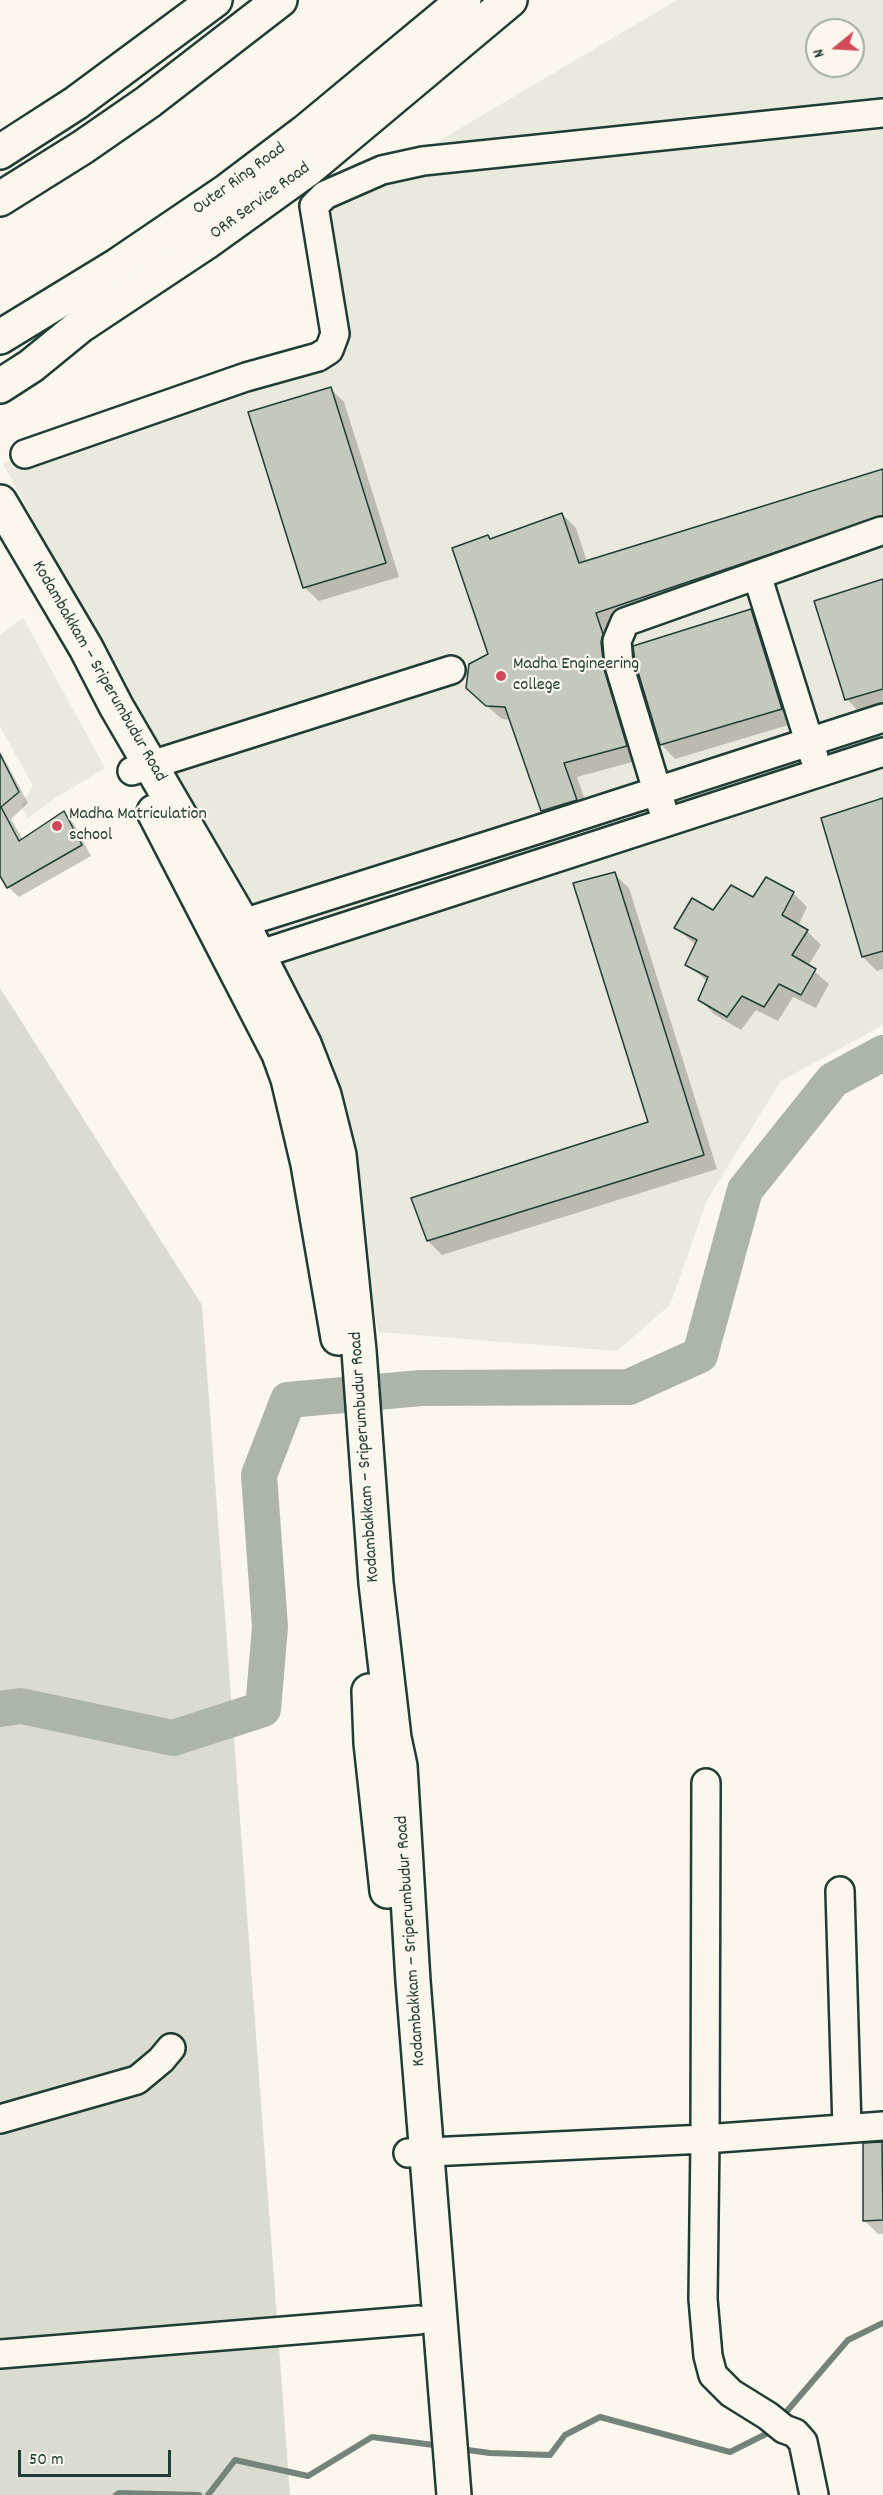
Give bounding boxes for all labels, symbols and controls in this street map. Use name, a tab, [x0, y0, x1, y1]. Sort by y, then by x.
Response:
north arrow	[805, 18, 865, 78]
text: N	[807, 46, 831, 60]
street label: Outer Ring Road	[189, 139, 291, 221]
street label: ORR Service Road	[207, 159, 315, 245]
street label: Kodambakkam – Sriperumbudur Road	[26, 558, 170, 786]
place label: Madha Engineering college	[513, 655, 639, 698]
marker: Madha Engineering college	[494, 669, 508, 683]
place label: Madha Matriculation school	[69, 805, 207, 848]
marker: Madha Matriculation school	[50, 819, 64, 833]
street label: Kodambakkam – Sriperumbudur Road	[346, 1331, 386, 1583]
street label: Kodambakkam – Sriperumbudur Road	[392, 1815, 432, 2067]
scale bar	[21, 2438, 174, 2476]
text: 50 m	[29, 2448, 64, 2473]

